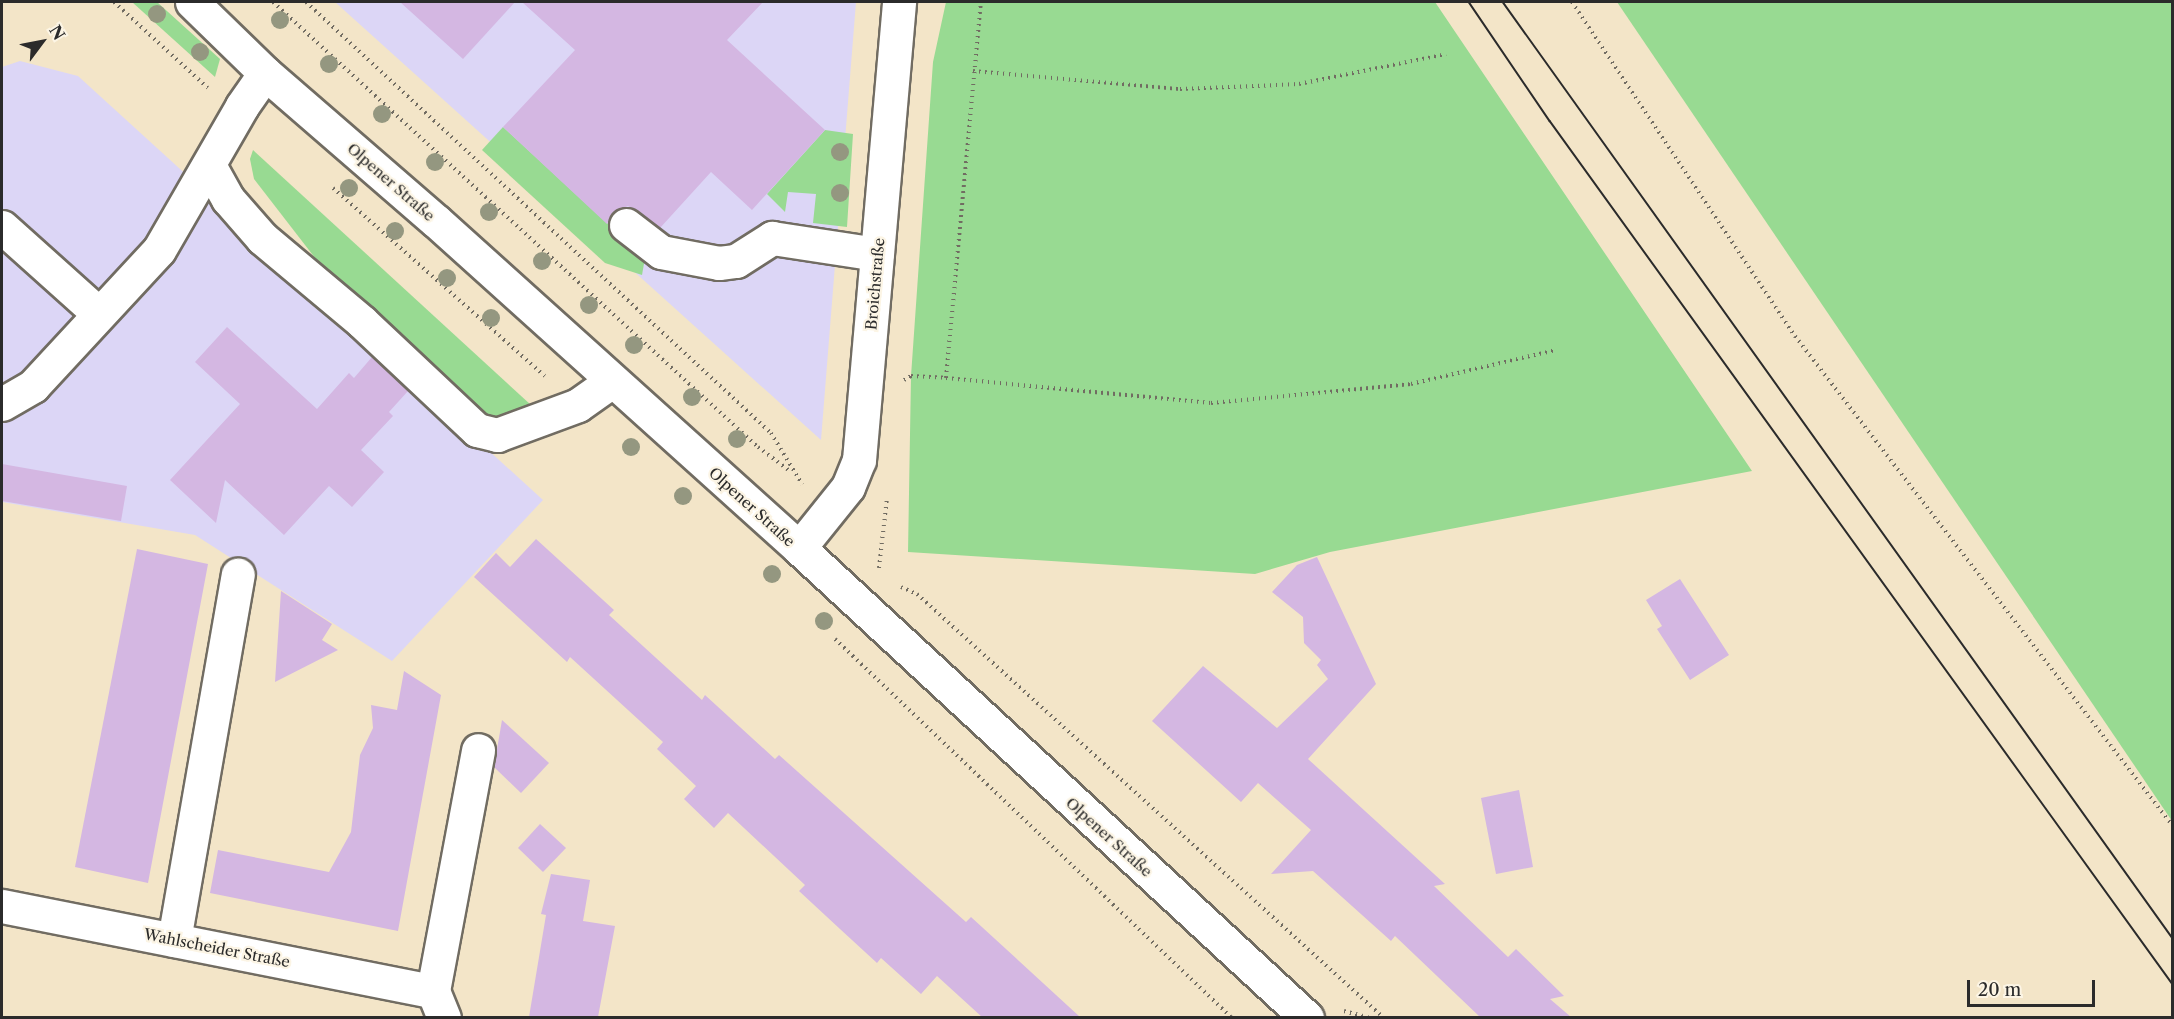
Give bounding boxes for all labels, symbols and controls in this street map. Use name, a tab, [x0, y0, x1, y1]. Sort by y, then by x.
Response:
north arrow	[12, 12, 72, 72]
text: N	[45, 21, 69, 44]
street label: Olpener Straße	[344, 139, 438, 225]
street label: Broichstraße	[862, 237, 888, 331]
street label: Olpener Straße	[705, 464, 799, 550]
street label: Olpener Straße	[1062, 794, 1156, 880]
street label: Wahlscheider Straße	[142, 925, 292, 971]
scale bar	[1970, 968, 2098, 1006]
text: 20 m	[1978, 979, 2021, 1001]

